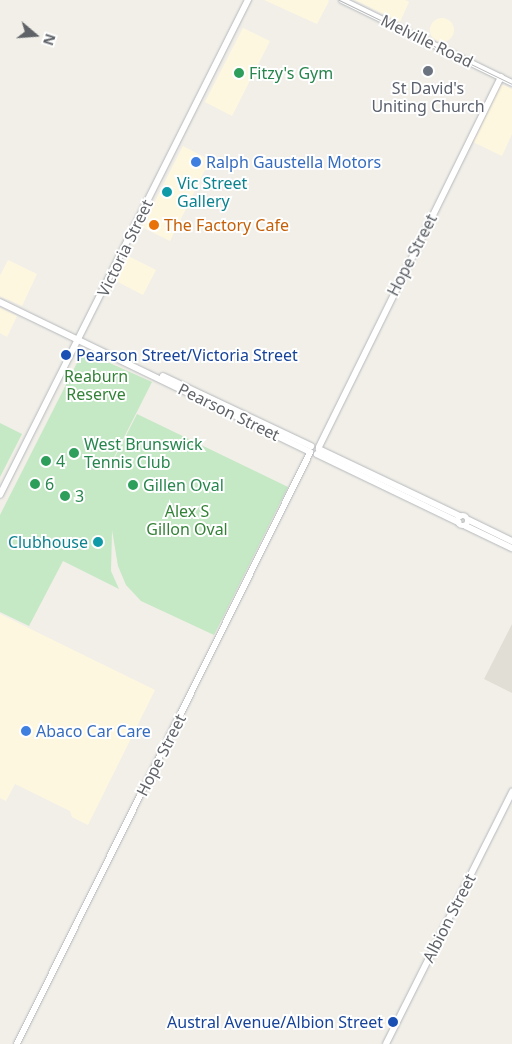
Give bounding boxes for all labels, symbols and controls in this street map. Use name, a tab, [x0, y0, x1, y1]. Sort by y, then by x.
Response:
north arrow	[10, 10, 60, 60]
street label: Melville Road	[378, 10, 476, 72]
text: N	[39, 31, 61, 48]
place label: Fitzy's Gym	[249, 63, 333, 83]
marker: St David's Uniting Church	[422, 65, 434, 77]
marker: Fitzy's Gym	[233, 67, 245, 79]
place label: St David's Uniting Church	[371, 78, 485, 116]
place label: Ralph Gaustella Motors	[206, 152, 381, 172]
marker: Ralph Gaustella Motors	[190, 156, 202, 168]
place label: Vic Street Gallery	[177, 173, 247, 211]
marker: Vic Street Gallery	[161, 186, 173, 198]
street label: Victoria Street	[93, 196, 157, 300]
street label: Hope Street	[383, 211, 441, 299]
place label: The Factory Cafe	[164, 215, 289, 235]
marker: The Factory Cafe	[148, 219, 160, 231]
place label: Pearson Street/Victoria Street	[76, 345, 298, 365]
marker: Pearson Street/Victoria Street	[60, 349, 72, 361]
park label: Reaburn Reserve	[64, 366, 128, 404]
street label: Pearson Street	[175, 379, 283, 445]
place label: West Brunswick Tennis Club	[84, 434, 203, 472]
marker: West Brunswick Tennis Club	[68, 447, 80, 459]
place label: 4	[56, 451, 65, 471]
marker: 4	[40, 455, 52, 467]
place label: 6	[45, 474, 54, 494]
place label: Gillen Oval	[143, 475, 224, 495]
marker: 6	[29, 478, 41, 490]
marker: Gillen Oval	[127, 479, 139, 491]
place label: 3	[75, 486, 84, 506]
marker: 3	[59, 490, 71, 502]
park label: Alex S Gillon Oval	[146, 501, 228, 539]
place label: Clubhouse	[8, 532, 88, 552]
marker: Clubhouse	[92, 536, 104, 548]
street label: Hope Street	[132, 711, 190, 799]
place label: Abaco Car Care	[36, 721, 151, 741]
marker: Abaco Car Care	[20, 725, 32, 737]
street label: Albion Street	[418, 871, 480, 965]
place label: Austral Avenue/Albion Street	[167, 1012, 383, 1032]
marker: Austral Avenue/Albion Street	[387, 1016, 399, 1028]

